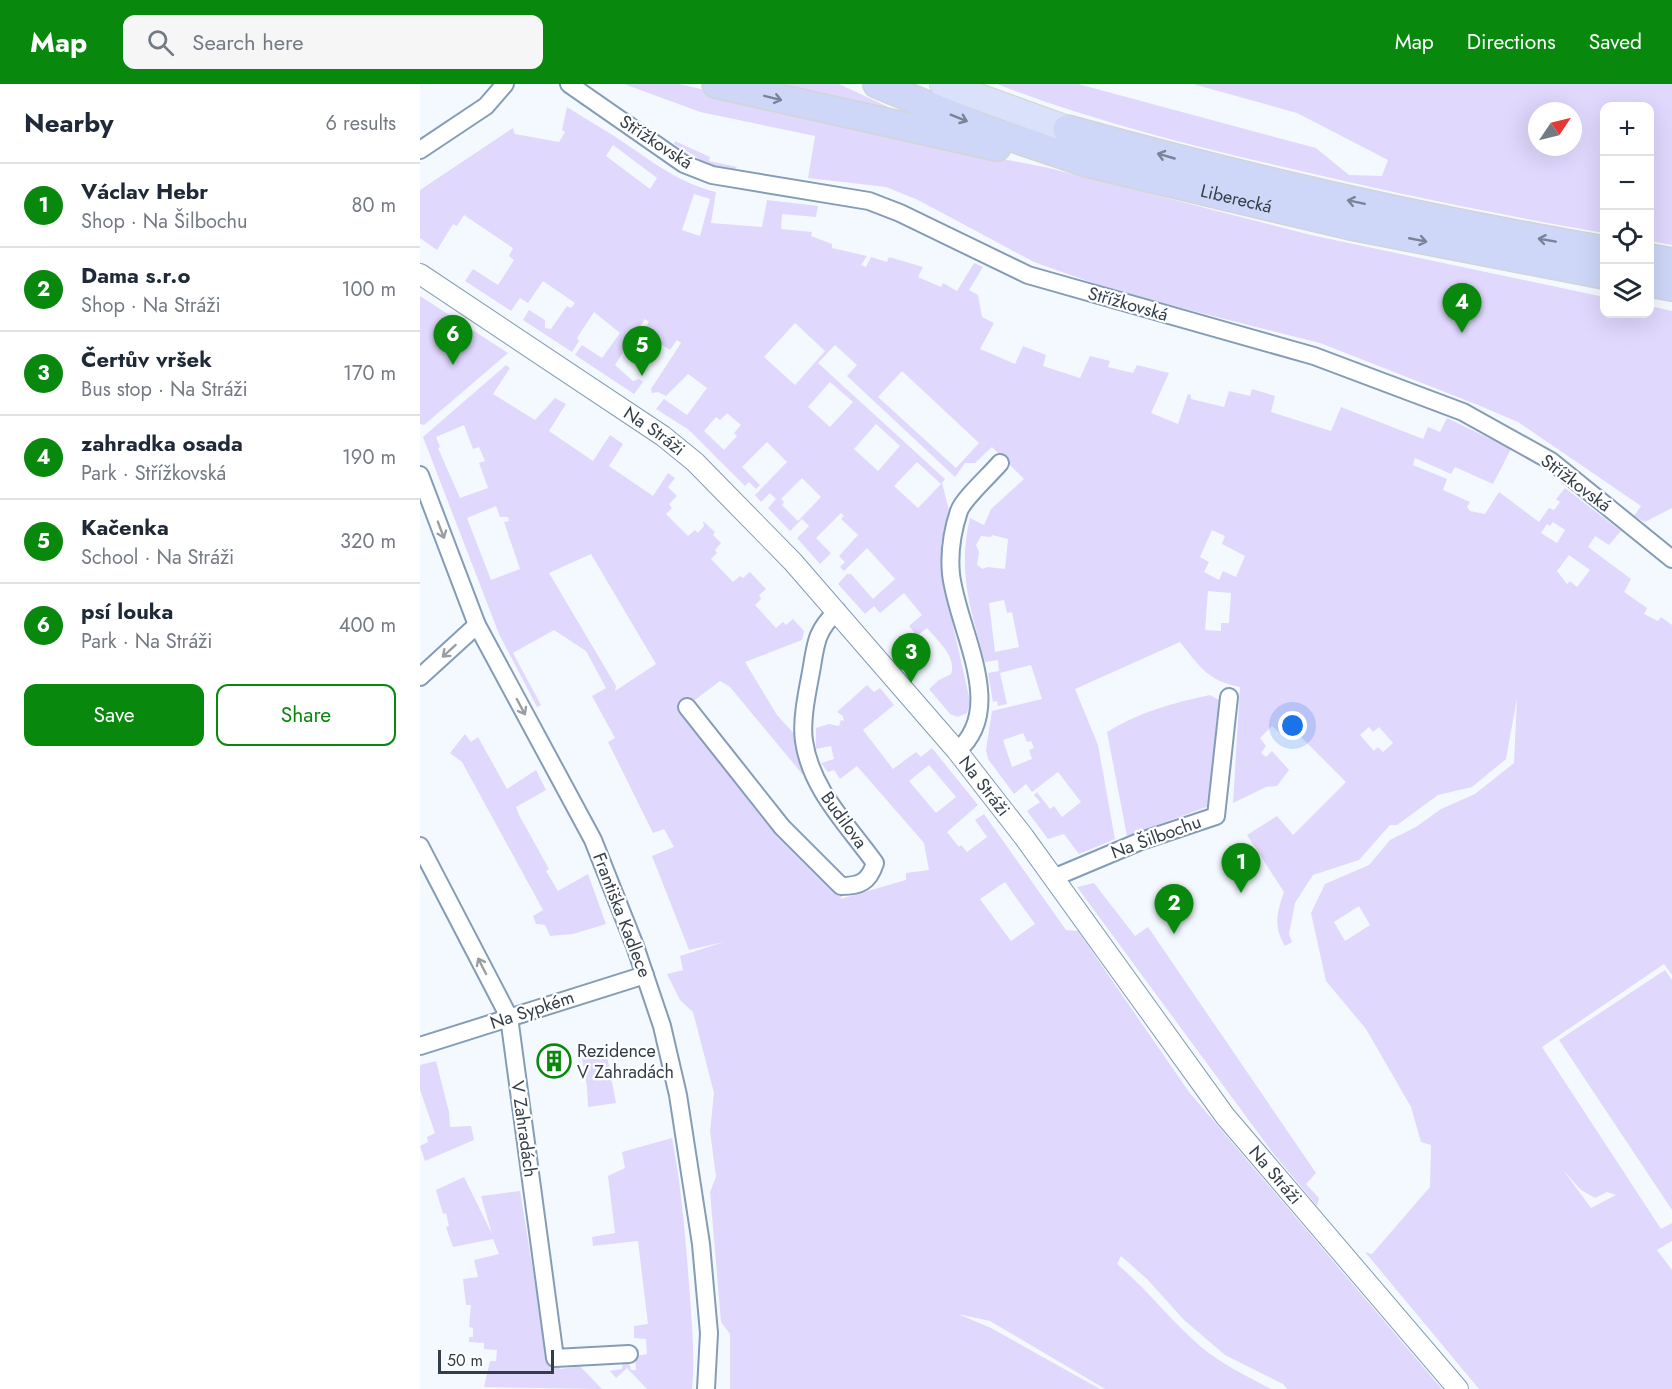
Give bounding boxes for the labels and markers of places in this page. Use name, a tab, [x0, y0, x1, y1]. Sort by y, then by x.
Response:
pin: 4	[1442, 284, 1482, 333]
pin: 6	[434, 316, 472, 365]
pin: 5	[622, 326, 662, 376]
pin: 3	[892, 634, 930, 683]
pin: 1	[1222, 844, 1260, 893]
pin: 2	[1154, 884, 1194, 934]
place label: Rezidence V Zahradách	[577, 1038, 674, 1085]
building icon: Rezidence V Zahradách	[536, 1043, 572, 1079]

